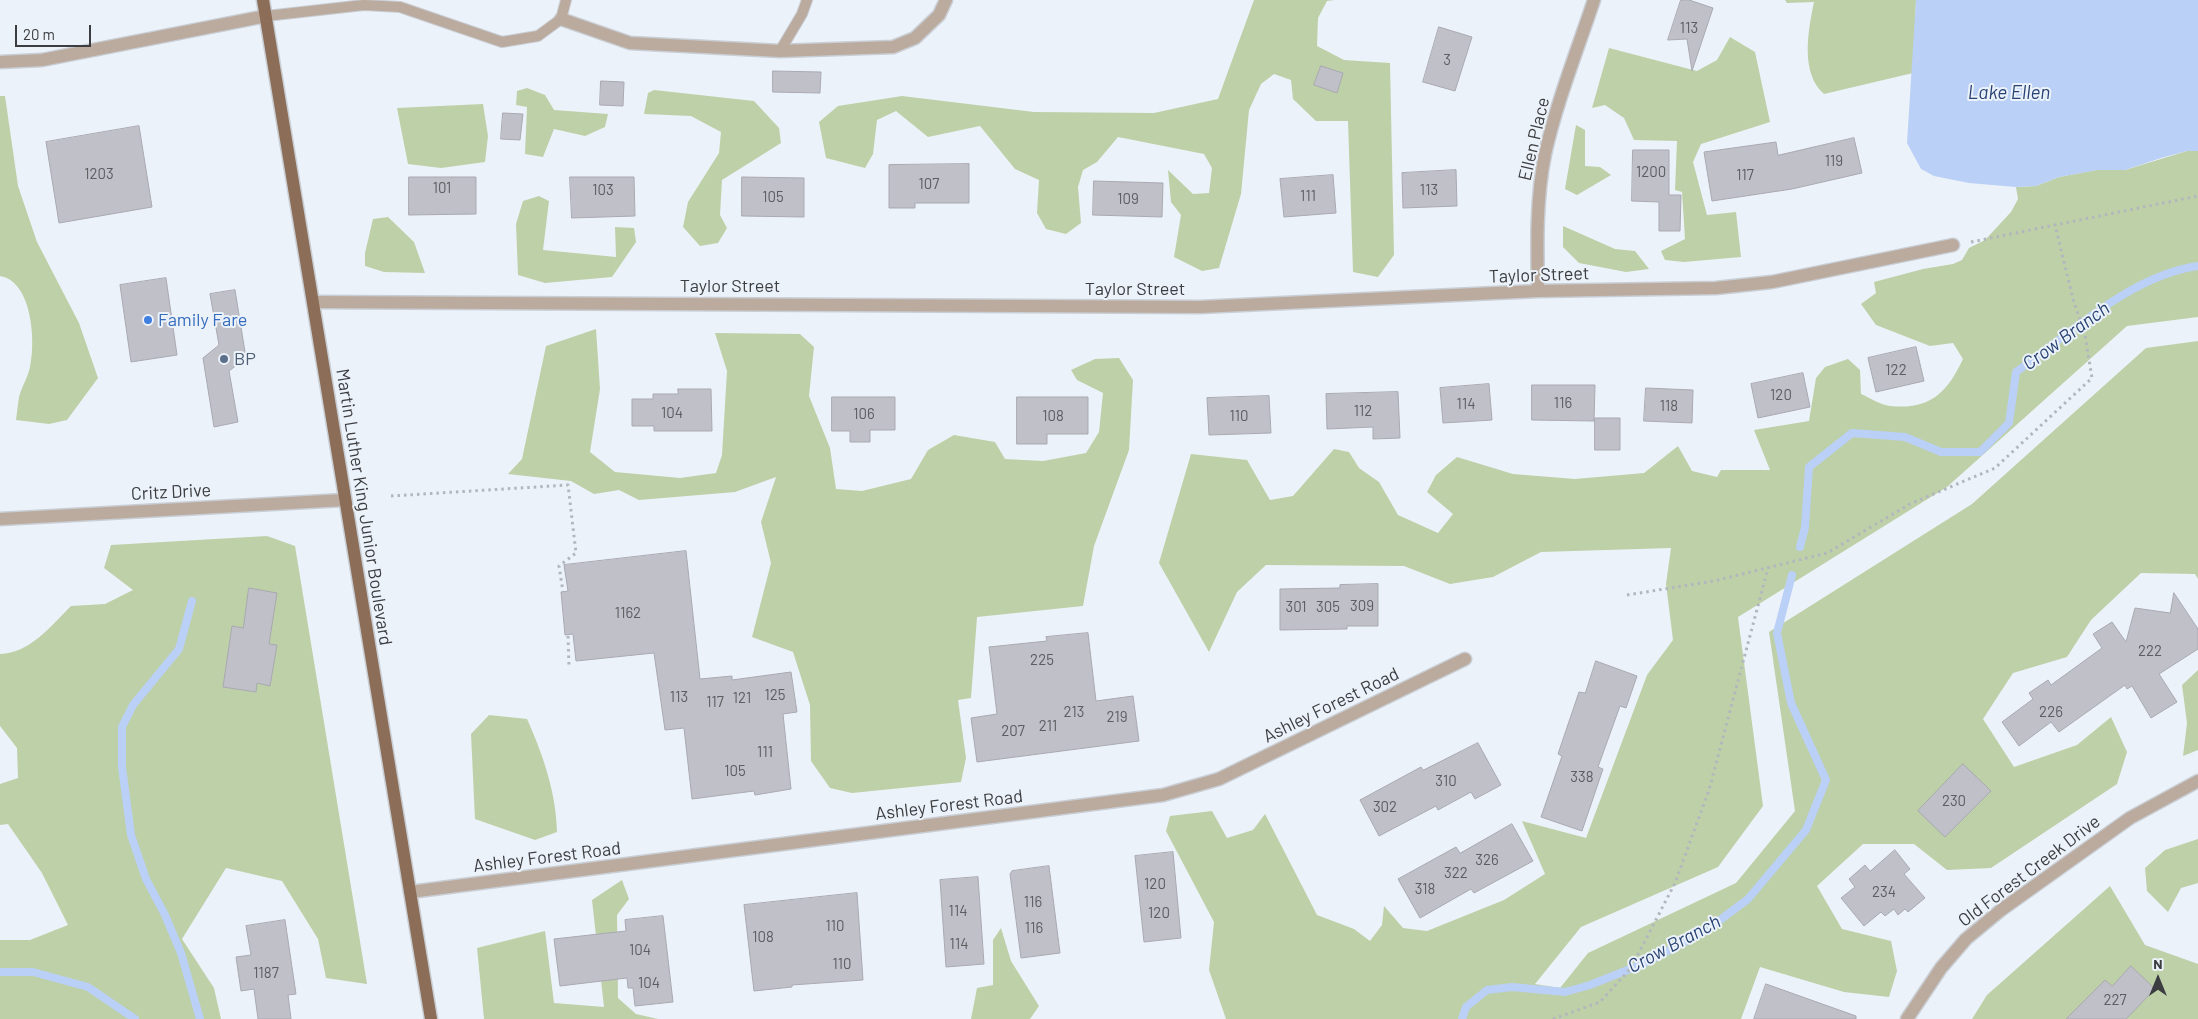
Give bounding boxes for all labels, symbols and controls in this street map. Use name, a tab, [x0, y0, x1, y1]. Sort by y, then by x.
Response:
scale bar	[18, 15, 94, 47]
house number: 113	[1680, 19, 1698, 37]
text: 20 m	[23, 25, 55, 43]
house number: 3	[1443, 51, 1451, 69]
water label: Lake Ellen	[1968, 82, 2050, 104]
street label: Ellen Place	[1514, 95, 1554, 183]
house number: 119	[1825, 152, 1843, 170]
house number: 1200	[1636, 163, 1666, 181]
house number: 1203	[84, 165, 114, 183]
house number: 117	[1736, 166, 1754, 184]
house number: 107	[919, 175, 939, 193]
house number: 101	[433, 179, 451, 197]
house number: 103	[592, 181, 614, 199]
house number: 113	[1420, 181, 1438, 199]
house number: 111	[1300, 187, 1316, 205]
house number: 105	[762, 188, 784, 206]
house number: 109	[1117, 190, 1139, 208]
street label: Taylor Street	[1488, 262, 1590, 288]
street label: Taylor Street	[680, 275, 780, 297]
street label: Taylor Street	[1085, 278, 1185, 300]
water label: Crow Branch	[2018, 297, 2114, 375]
place label: Family Fare	[158, 309, 247, 331]
marker: Family Fare	[142, 314, 154, 326]
place label: BP	[234, 348, 256, 370]
marker: BP	[218, 353, 230, 365]
house number: 122	[1885, 361, 1907, 379]
street label: Martin Luther King Junior Boulevard	[331, 367, 397, 647]
house number: 120	[1770, 386, 1792, 404]
house number: 116	[1554, 394, 1572, 412]
house number: 114	[1457, 395, 1475, 413]
house number: 118	[1660, 397, 1678, 415]
house number: 112	[1354, 402, 1372, 420]
house number: 104	[661, 404, 683, 422]
house number: 106	[853, 405, 875, 423]
house number: 108	[1042, 407, 1064, 425]
house number: 110	[1229, 407, 1249, 425]
street label: Critz Drive	[130, 479, 212, 505]
house number: 309	[1350, 597, 1374, 615]
house number: 301	[1285, 598, 1307, 616]
house number: 305	[1316, 598, 1340, 616]
house number: 1162	[615, 604, 641, 622]
house number: 222	[2138, 642, 2162, 660]
house number: 225	[1030, 651, 1054, 669]
street label: Ashley Forest Road	[1260, 663, 1402, 747]
house number: 125	[765, 686, 785, 704]
house number: 113	[670, 688, 688, 706]
house number: 121	[733, 689, 751, 707]
house number: 117	[706, 693, 724, 711]
house number: 213	[1064, 703, 1084, 721]
house number: 226	[2039, 703, 2063, 721]
house number: 219	[1107, 708, 1127, 726]
house number: 211	[1039, 717, 1057, 735]
house number: 207	[1001, 722, 1025, 740]
house number: 111	[757, 743, 773, 761]
house number: 105	[724, 762, 746, 780]
house number: 338	[1570, 768, 1594, 786]
house number: 310	[1435, 772, 1457, 790]
street label: Ashley Forest Road	[874, 785, 1024, 825]
house number: 230	[1942, 792, 1966, 810]
house number: 302	[1373, 798, 1397, 816]
street label: Old Forest Creek Drive	[1954, 811, 2104, 931]
street label: Ashley Forest Road	[472, 837, 622, 877]
house number: 326	[1475, 851, 1499, 869]
house number: 322	[1444, 864, 1468, 882]
house number: 120	[1144, 875, 1166, 893]
house number: 318	[1415, 880, 1435, 898]
house number: 234	[1872, 883, 1896, 901]
house number: 116	[1024, 893, 1042, 911]
house number: 114	[949, 902, 967, 920]
house number: 120	[1148, 904, 1170, 922]
water label: Crow Branch	[1624, 910, 1724, 978]
house number: 110	[825, 917, 845, 935]
house number: 116	[1025, 919, 1043, 937]
house number: 108	[752, 928, 774, 946]
house number: 114	[950, 935, 968, 953]
house number: 104	[629, 941, 651, 959]
north arrow	[2133, 954, 2183, 1004]
house number: 110	[832, 955, 852, 973]
text: N	[2153, 955, 2163, 972]
house number: 1187	[253, 964, 279, 982]
house number: 104	[638, 974, 660, 992]
house number: 227	[2103, 991, 2127, 1009]

